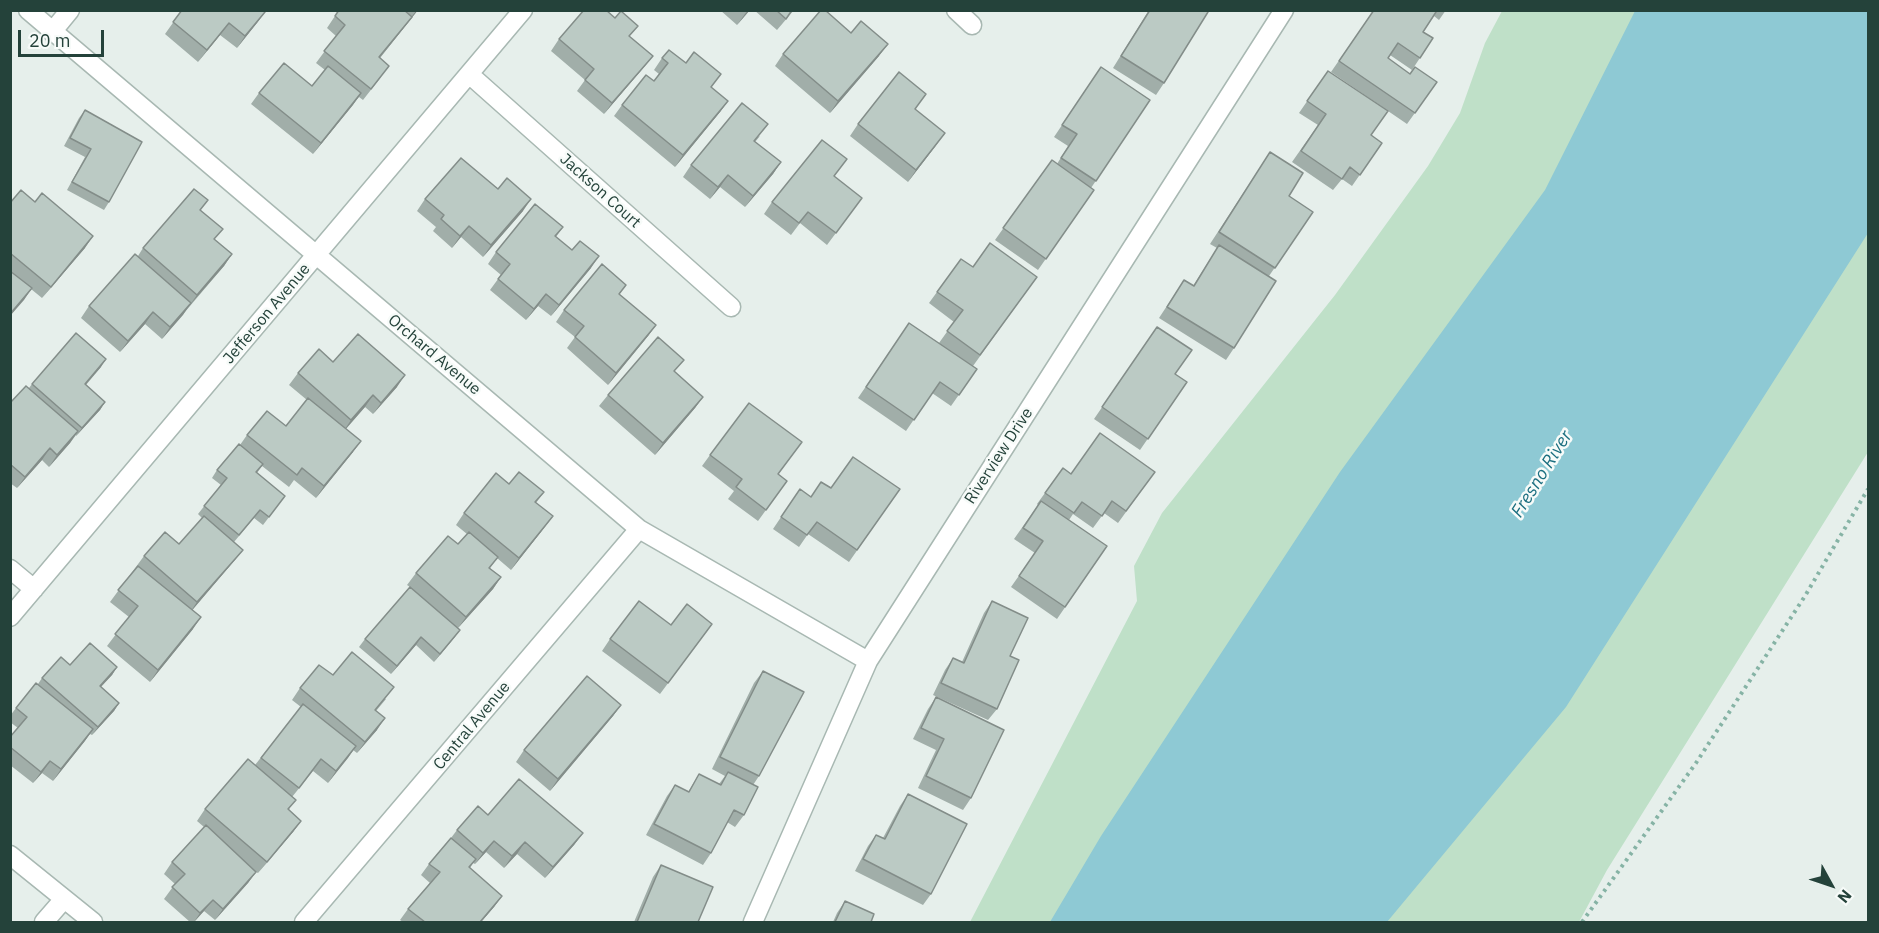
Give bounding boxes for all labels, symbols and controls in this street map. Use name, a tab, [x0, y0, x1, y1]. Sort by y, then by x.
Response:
scale bar	[21, 18, 106, 56]
text: 20 m	[29, 29, 71, 52]
street label: Jackson Court	[556, 150, 644, 232]
street label: Jefferson Avenue	[219, 260, 315, 368]
street label: Orchard Avenue	[384, 311, 484, 399]
street label: Riverview Drive	[961, 404, 1037, 508]
water label: Fresno River	[1507, 427, 1577, 521]
street label: Central Avenue	[430, 678, 514, 774]
north arrow	[1801, 855, 1861, 915]
text: N	[1833, 886, 1856, 907]

